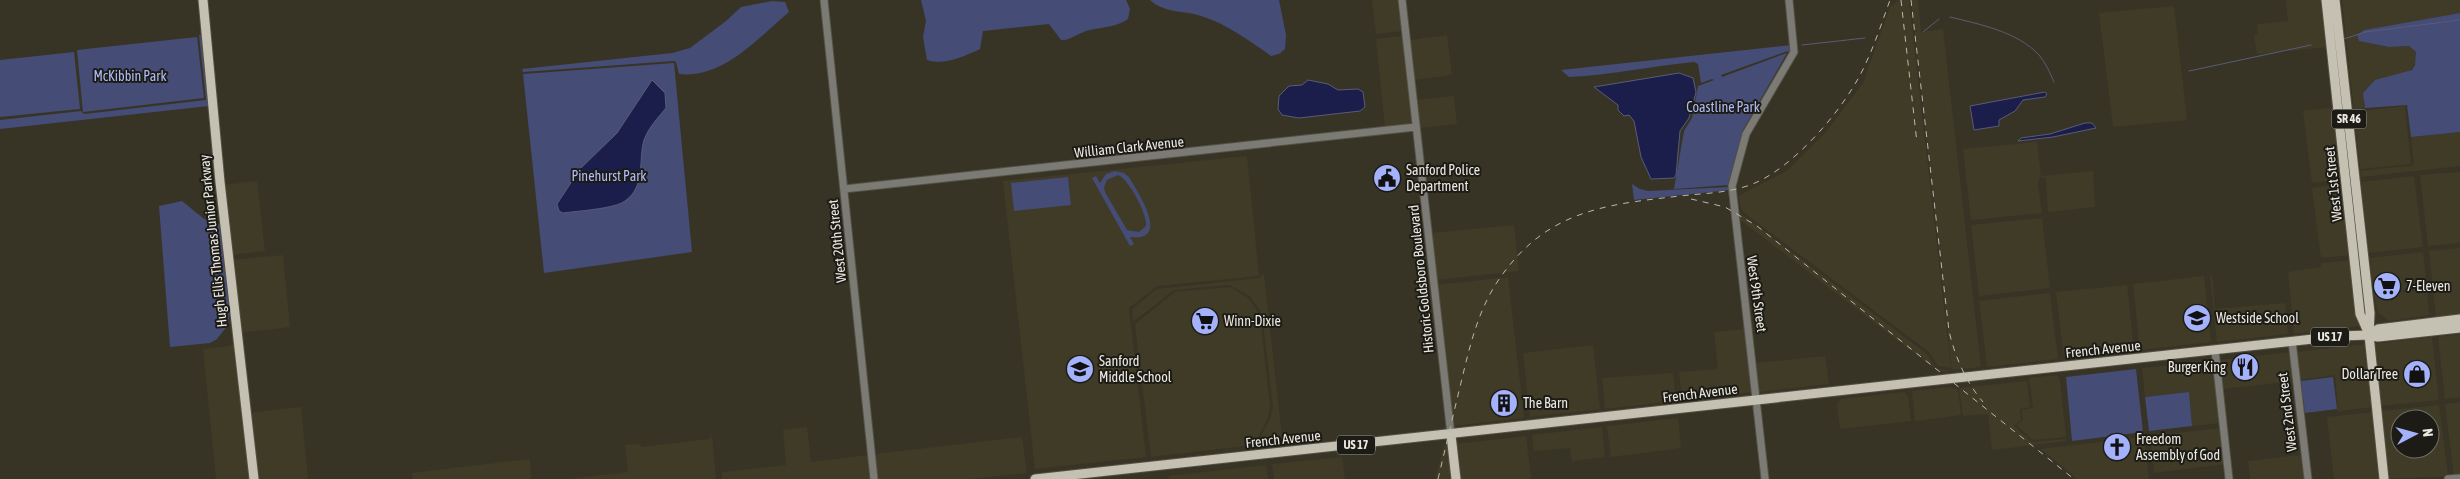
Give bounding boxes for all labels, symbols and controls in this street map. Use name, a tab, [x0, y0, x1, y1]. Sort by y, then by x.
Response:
park label: McKibbin Park	[93, 68, 167, 84]
park label: Coastline Park	[1686, 99, 1760, 115]
road number: SR 46	[2332, 110, 2366, 128]
street label: William Clark Avenue	[1073, 133, 1185, 161]
street label: West 1st Street	[2321, 146, 2345, 222]
street label: Hugh Ellis Thomas Junior Parkway	[196, 154, 230, 328]
place label: Sanford Police Department	[1406, 162, 1480, 194]
public building icon: Sanford Police Department	[1372, 163, 1402, 193]
park label: Pinehurst Park	[572, 168, 646, 184]
street label: West 20th Street	[825, 199, 849, 283]
street label: Historic Goldsboro Boulevard	[1405, 204, 1437, 354]
street label: West 9th Street	[1744, 255, 1770, 333]
supermarket icon: 7-Eleven	[2372, 271, 2402, 301]
place label: 7-Eleven	[2406, 278, 2451, 294]
school or university icon: Westside School	[2182, 303, 2212, 333]
supermarket icon: Winn-Dixie	[1190, 306, 1220, 336]
place label: Westside School	[2216, 310, 2299, 326]
place label: Winn-Dixie	[1224, 313, 1281, 329]
road number: US 17	[2311, 328, 2349, 347]
street label: French Avenue	[2065, 337, 2141, 361]
restaurant icon: Burger King	[2230, 352, 2260, 382]
place label: Sanford Middle School	[1099, 353, 1172, 385]
school or university icon: Sanford Middle School	[1065, 354, 1095, 384]
place label: Burger King	[2168, 359, 2226, 375]
shop icon: Dollar Tree	[2402, 359, 2432, 389]
place label: Dollar Tree	[2342, 366, 2398, 382]
street label: West 2nd Street	[2274, 372, 2300, 452]
street label: French Avenue	[1662, 380, 1738, 406]
building icon: The Barn	[1489, 388, 1519, 418]
place label: The Barn	[1523, 395, 1568, 411]
north arrow	[2390, 409, 2440, 459]
street label: French Avenue	[1245, 427, 1321, 451]
text: N	[2420, 428, 2436, 438]
place label: Freedom Assembly of God	[2136, 431, 2220, 463]
church icon: Freedom Assembly of God	[2102, 432, 2132, 462]
road number: US 17	[1337, 436, 1375, 454]

